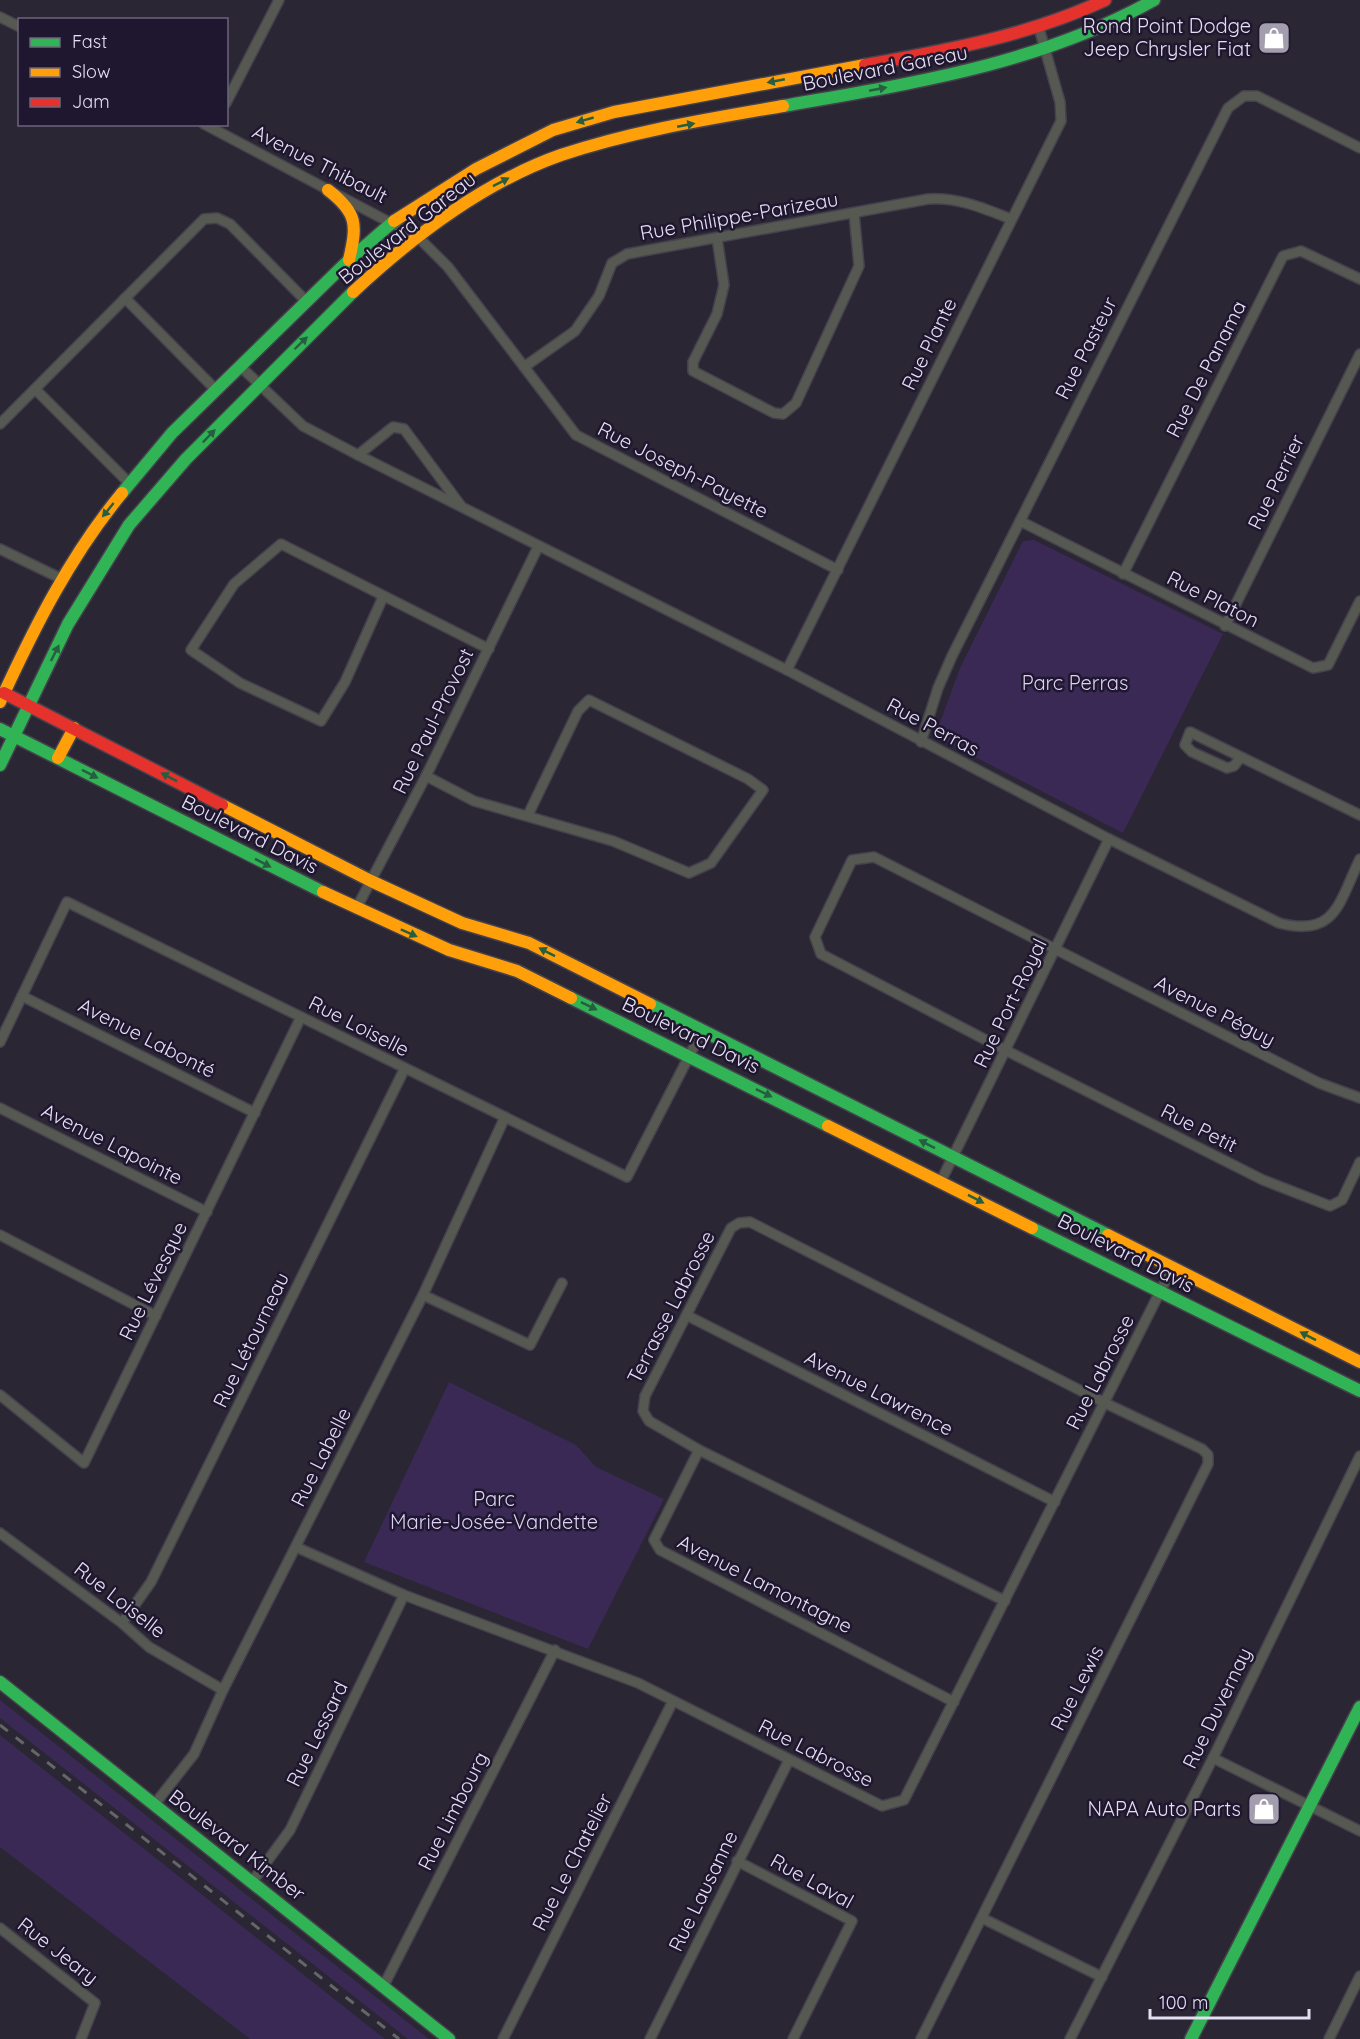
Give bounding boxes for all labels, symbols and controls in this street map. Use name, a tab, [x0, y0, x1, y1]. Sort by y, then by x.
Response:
place label: Rond Point Dodge Jeep Chrysler Fiat	[1082, 13, 1251, 61]
legend	[18, 18, 228, 126]
shop icon: Rond Point Dodge Jeep Chrysler Fiat	[1256, 20, 1292, 56]
text: Fast	[72, 30, 107, 53]
street label: Boulevard Gareau	[800, 39, 970, 96]
text: Slow	[72, 60, 110, 83]
one-way arrow	[767, 77, 786, 86]
one-way arrow	[869, 84, 888, 93]
text: Jam	[72, 90, 110, 113]
one-way arrow	[576, 116, 594, 125]
street label: Avenue Thibault	[248, 119, 392, 208]
one-way arrow	[677, 120, 696, 129]
street label: Boulevard Gareau	[333, 166, 481, 289]
one-way arrow	[493, 177, 510, 187]
street label: Rue Philippe-Parizeau	[638, 186, 840, 245]
street label: Rue Pasteur	[1049, 292, 1122, 403]
street label: Rue Plante	[895, 294, 962, 394]
street label: Rue De Panama	[1160, 296, 1251, 442]
one-way arrow	[293, 336, 308, 350]
street label: Rue Joseph-Payette	[594, 416, 773, 523]
one-way arrow	[202, 428, 216, 443]
street label: Rue Perrier	[1242, 430, 1310, 534]
one-way arrow	[103, 503, 115, 518]
street label: Rue Platon	[1163, 565, 1264, 632]
one-way arrow	[50, 644, 60, 661]
street label: Rue Paul-Provost	[387, 644, 479, 798]
park label: Parc Perras	[1022, 670, 1128, 695]
street label: Rue Perras	[883, 692, 984, 761]
one-way arrow	[81, 769, 98, 779]
one-way arrow	[161, 773, 178, 782]
street label: Boulevard Davis	[178, 788, 323, 879]
one-way arrow	[255, 858, 272, 867]
one-way arrow	[401, 928, 419, 938]
street label: Rue Port-Royal	[967, 934, 1052, 1072]
one-way arrow	[538, 947, 555, 957]
street label: Avenue Péguy	[1151, 969, 1280, 1052]
street label: Rue Loiselle	[305, 990, 414, 1062]
street label: Boulevard Davis	[618, 990, 764, 1079]
street label: Avenue Labonté	[75, 992, 220, 1083]
one-way arrow	[581, 1002, 598, 1011]
one-way arrow	[756, 1088, 773, 1098]
street label: Avenue Lapointe	[38, 1097, 187, 1190]
street label: Rue Petit	[1157, 1098, 1242, 1157]
one-way arrow	[918, 1140, 936, 1150]
one-way arrow	[968, 1194, 985, 1204]
street label: Boulevard Davis	[1054, 1207, 1199, 1298]
street label: Rue Lévesque	[113, 1217, 192, 1344]
street label: Terrasse Labrosse	[621, 1226, 720, 1387]
street label: Rue Létourneau	[207, 1268, 294, 1411]
street label: Rue Labrosse	[1060, 1310, 1139, 1433]
one-way arrow	[1299, 1331, 1316, 1340]
street label: Avenue Lawrence	[801, 1344, 958, 1441]
street label: Rue Labelle	[285, 1403, 356, 1510]
park label: Parc Marie-Josée-Vandette	[390, 1486, 598, 1534]
street label: Avenue Lamontagne	[674, 1529, 857, 1638]
street label: Rue Loiselle	[70, 1556, 171, 1643]
street label: Rue Lewis	[1045, 1641, 1109, 1734]
street label: Rue Duvernay	[1176, 1643, 1257, 1772]
street label: Rue Lessard	[280, 1677, 353, 1790]
street label: Rue Labrosse	[755, 1713, 878, 1792]
street label: Rue Limbourg	[412, 1747, 493, 1874]
street label: Boulevard Kimber	[164, 1783, 311, 1906]
street label: Rue Le Chatelier	[526, 1788, 617, 1935]
shop icon: NAPA Auto Parts	[1246, 1791, 1282, 1827]
place label: NAPA Auto Parts	[1087, 1796, 1241, 1821]
street label: Rue Lausanne	[663, 1826, 743, 1955]
street label: Rue Laval	[766, 1848, 858, 1914]
street label: Rue Jeary	[13, 1911, 104, 1990]
scale bar	[1150, 1982, 1309, 2020]
text: 100 m	[1159, 1991, 1208, 2014]

